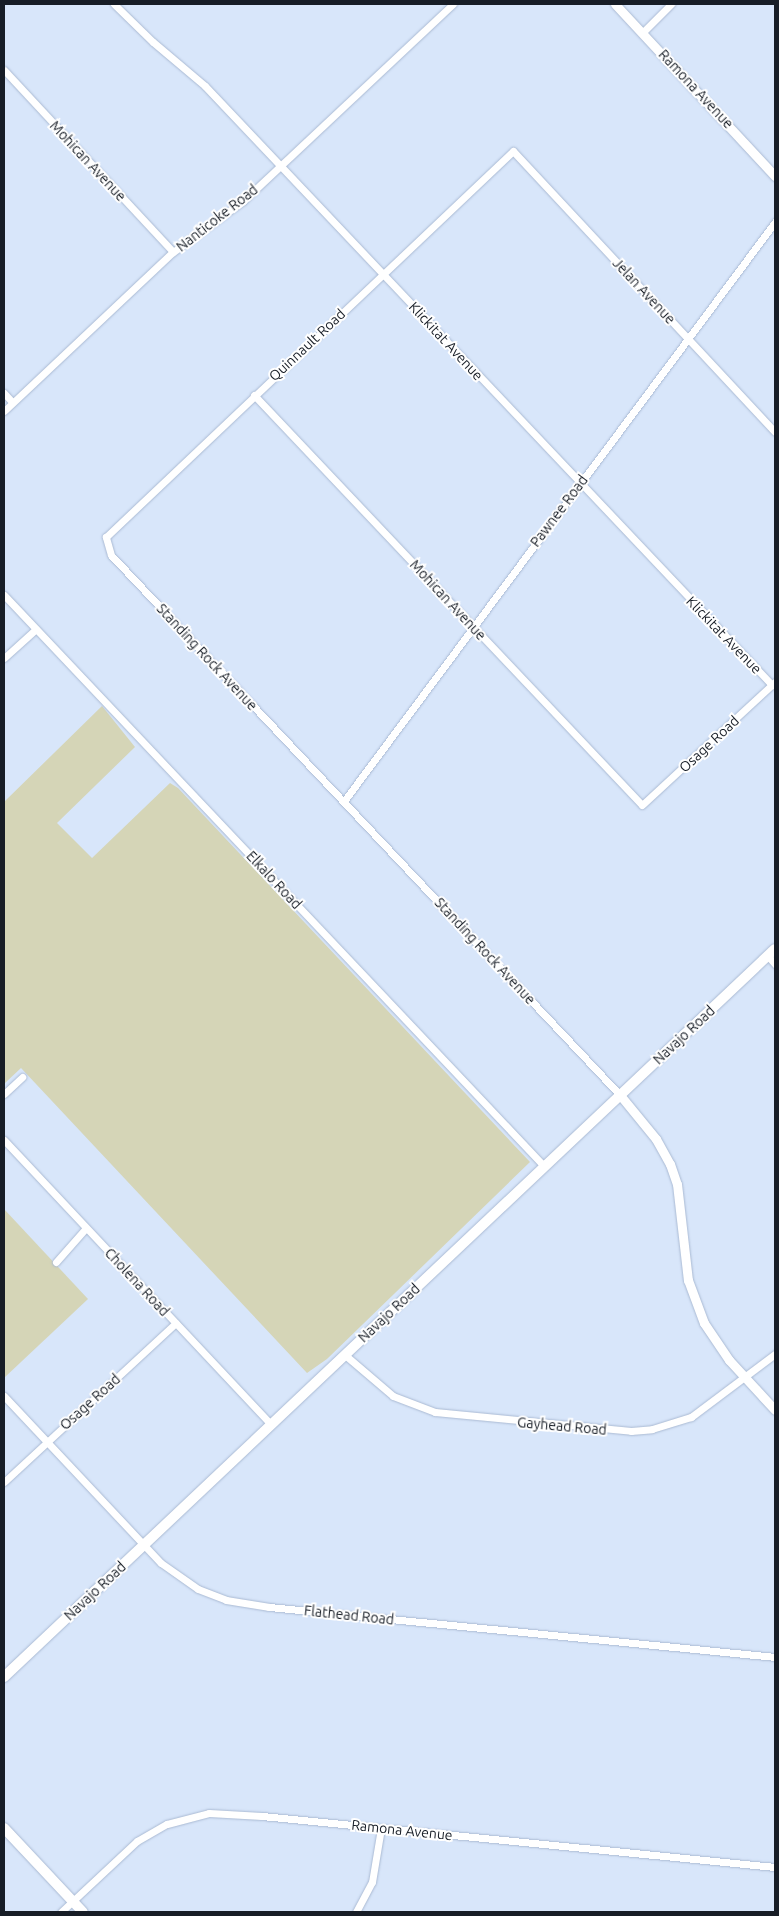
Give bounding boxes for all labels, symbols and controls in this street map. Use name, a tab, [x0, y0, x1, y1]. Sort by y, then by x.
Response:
street label: Ramona Avenue	[655, 46, 737, 132]
street label: Mohican Avenue	[46, 117, 130, 205]
street label: Nanticoke Road	[173, 181, 261, 255]
street label: Jelan Avenue	[609, 255, 679, 327]
street label: Klickitat Avenue	[405, 298, 487, 384]
street label: Quinnault Road	[265, 305, 349, 385]
street label: Pawnee Road	[527, 472, 591, 550]
street label: Mohican Avenue	[406, 556, 490, 644]
street label: Klickitat Avenue	[683, 593, 765, 677]
street label: Standing Rock Avenue	[153, 600, 261, 714]
street label: Osage Road	[676, 712, 742, 776]
street label: Elkalo Road	[243, 848, 305, 912]
street label: Standing Rock Avenue	[431, 894, 539, 1008]
street label: Navajo Road	[650, 1002, 718, 1068]
street label: Cholena Road	[101, 1245, 173, 1319]
street label: Navajo Road	[355, 1280, 423, 1346]
street label: Osage Road	[56, 1371, 124, 1433]
street label: Gayhead Road	[517, 1414, 607, 1438]
street label: Navajo Road	[61, 1558, 129, 1624]
street label: Flathead Road	[303, 1602, 395, 1628]
street label: Ramona Avenue	[351, 1816, 453, 1844]

